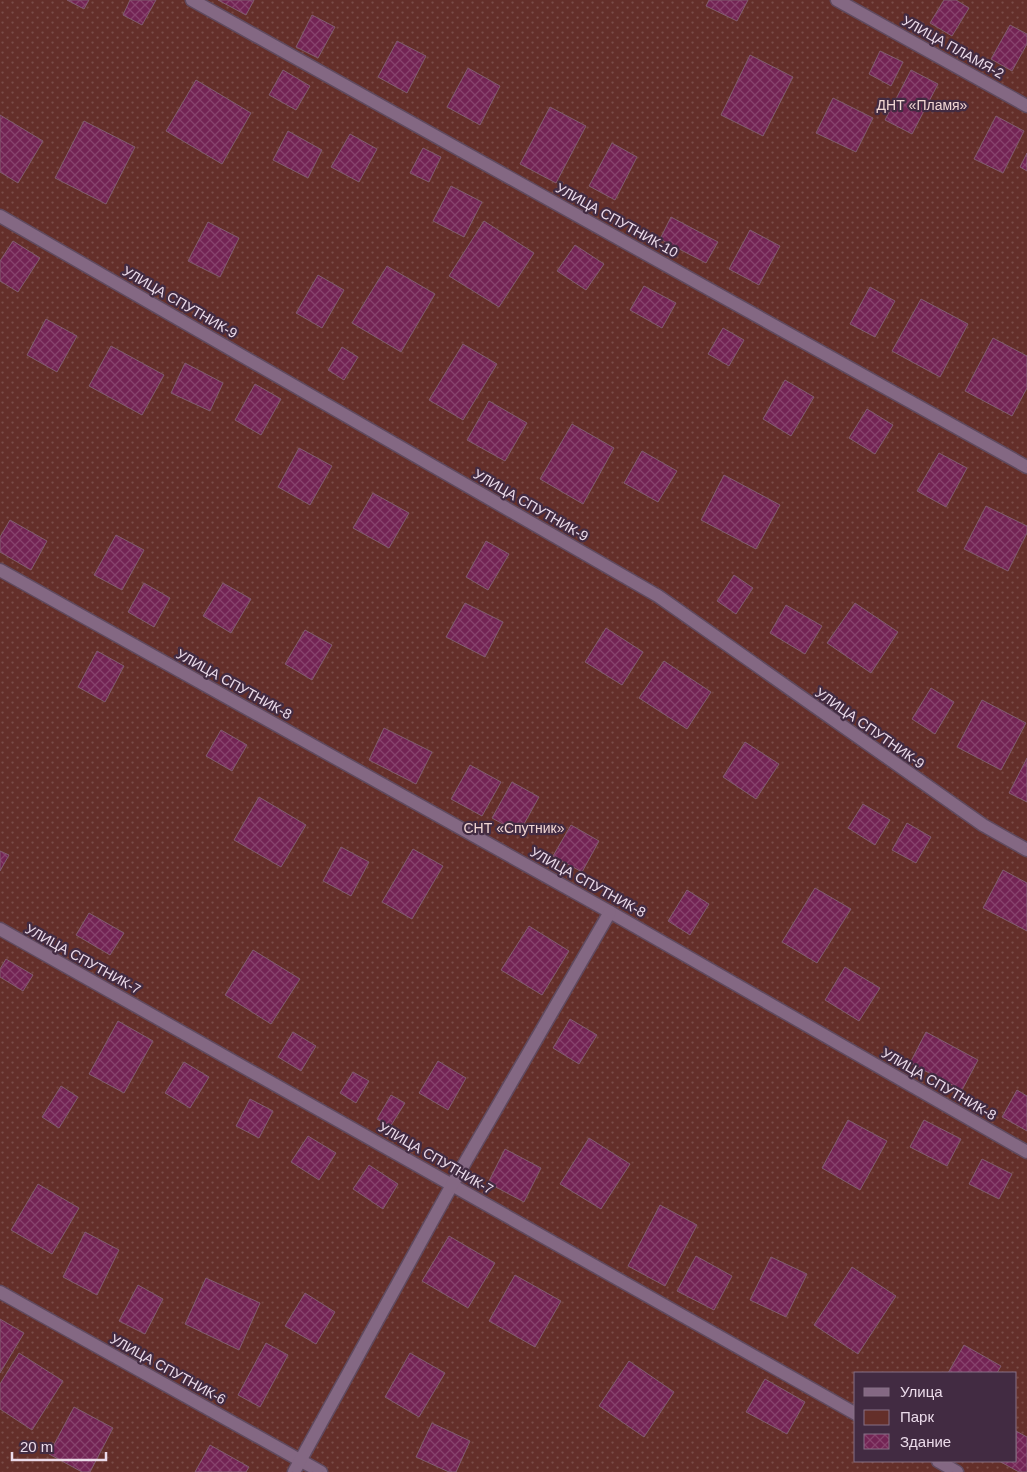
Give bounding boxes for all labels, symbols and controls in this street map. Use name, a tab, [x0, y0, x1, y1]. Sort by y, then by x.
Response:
street label: УЛИЦА ПЛАМЯ-2	[899, 12, 1007, 82]
park label: ДНТ «Пламя»	[877, 97, 968, 113]
street label: УЛИЦА СПУТНИК-10	[553, 180, 681, 260]
street label: УЛИЦА СПУТНИК-9	[120, 263, 240, 341]
street label: УЛИЦА СПУТНИК-9	[471, 466, 591, 544]
street label: УЛИЦА СПУТНИК-8	[173, 646, 295, 723]
street label: УЛИЦА СПУТНИК-9	[812, 684, 928, 772]
park label: СНТ «Спутник»	[463, 820, 565, 836]
street label: УЛИЦА СПУТНИК-8	[527, 844, 649, 921]
street label: УЛИЦА СПУТНИК-7	[22, 921, 144, 998]
street label: УЛИЦА СПУТНИК-8	[879, 1045, 999, 1123]
street label: УЛИЦА СПУТНИК-7	[376, 1119, 496, 1197]
street label: УЛИЦА СПУТНИК-6	[107, 1331, 229, 1408]
legend	[854, 1372, 1017, 1462]
text: Улица	[900, 1383, 943, 1400]
text: Парк	[900, 1408, 934, 1425]
scale bar	[12, 1430, 106, 1462]
text: Здание	[900, 1433, 951, 1450]
text: 20 m	[20, 1438, 53, 1455]

